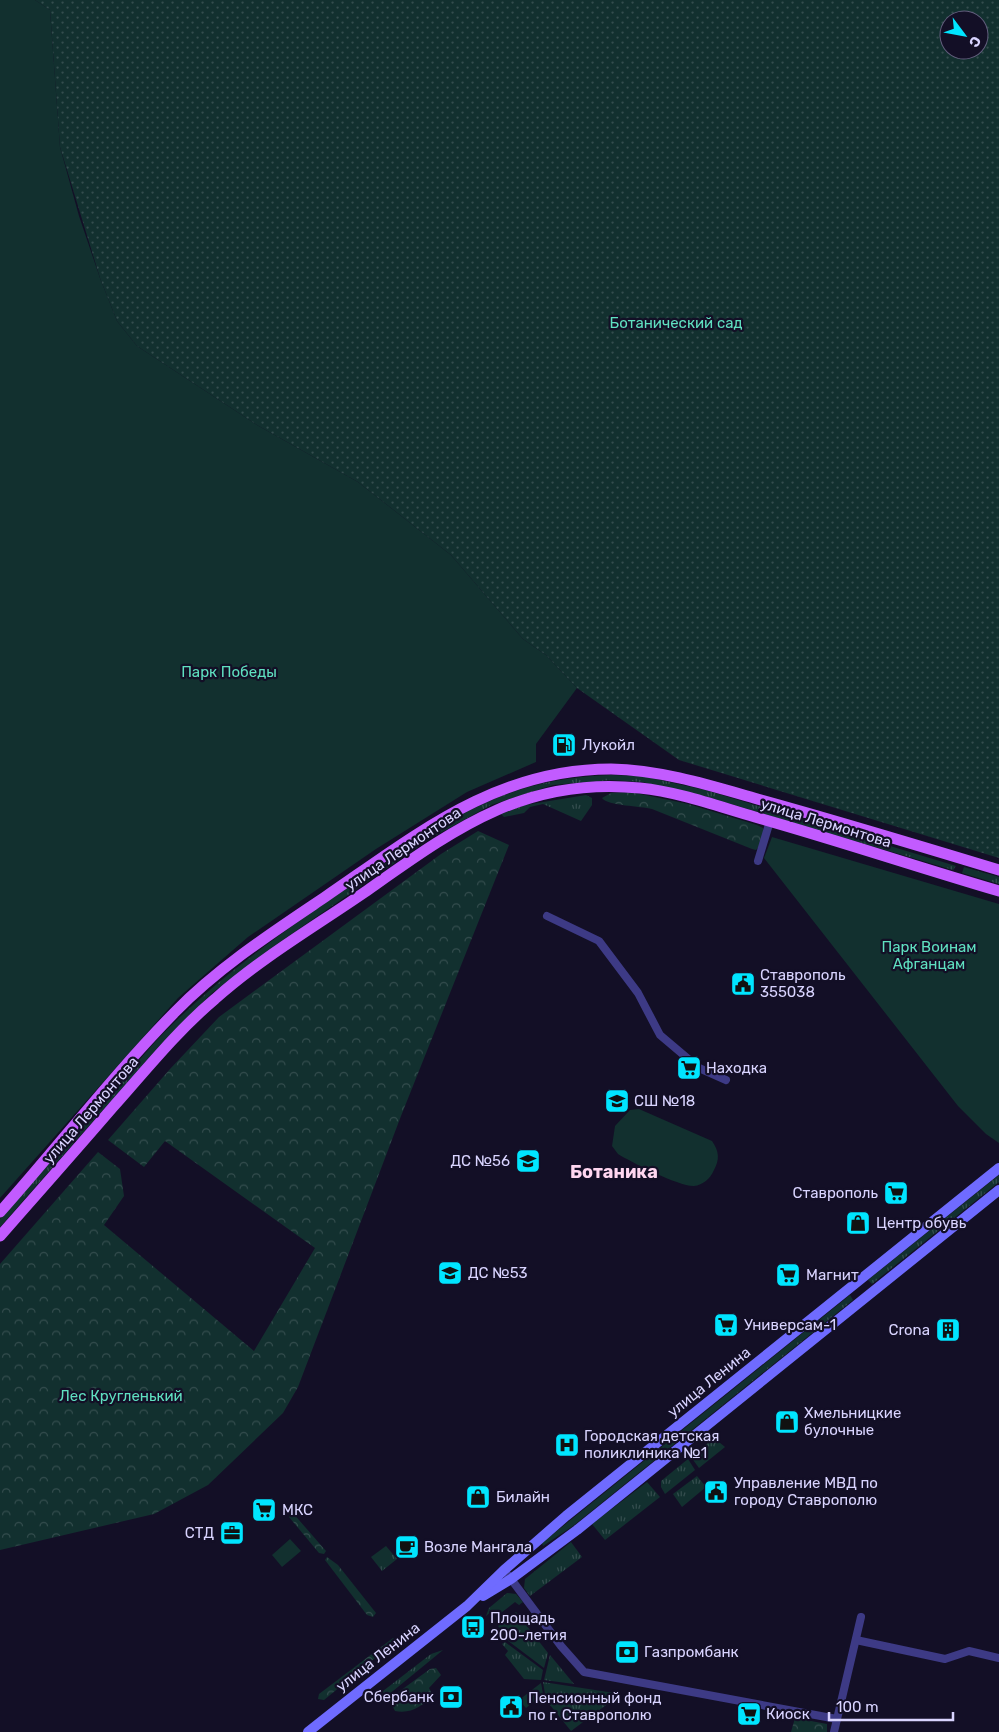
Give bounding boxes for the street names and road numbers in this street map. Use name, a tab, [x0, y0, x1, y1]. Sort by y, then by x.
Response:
street label: улица Лермонтова	[758, 795, 894, 851]
street label: улица Лермонтова	[342, 804, 464, 894]
street label: улица Лермонтова	[40, 1053, 142, 1167]
street label: улица Ленина	[664, 1343, 754, 1421]
street label: улица Ленина	[332, 1619, 424, 1695]

